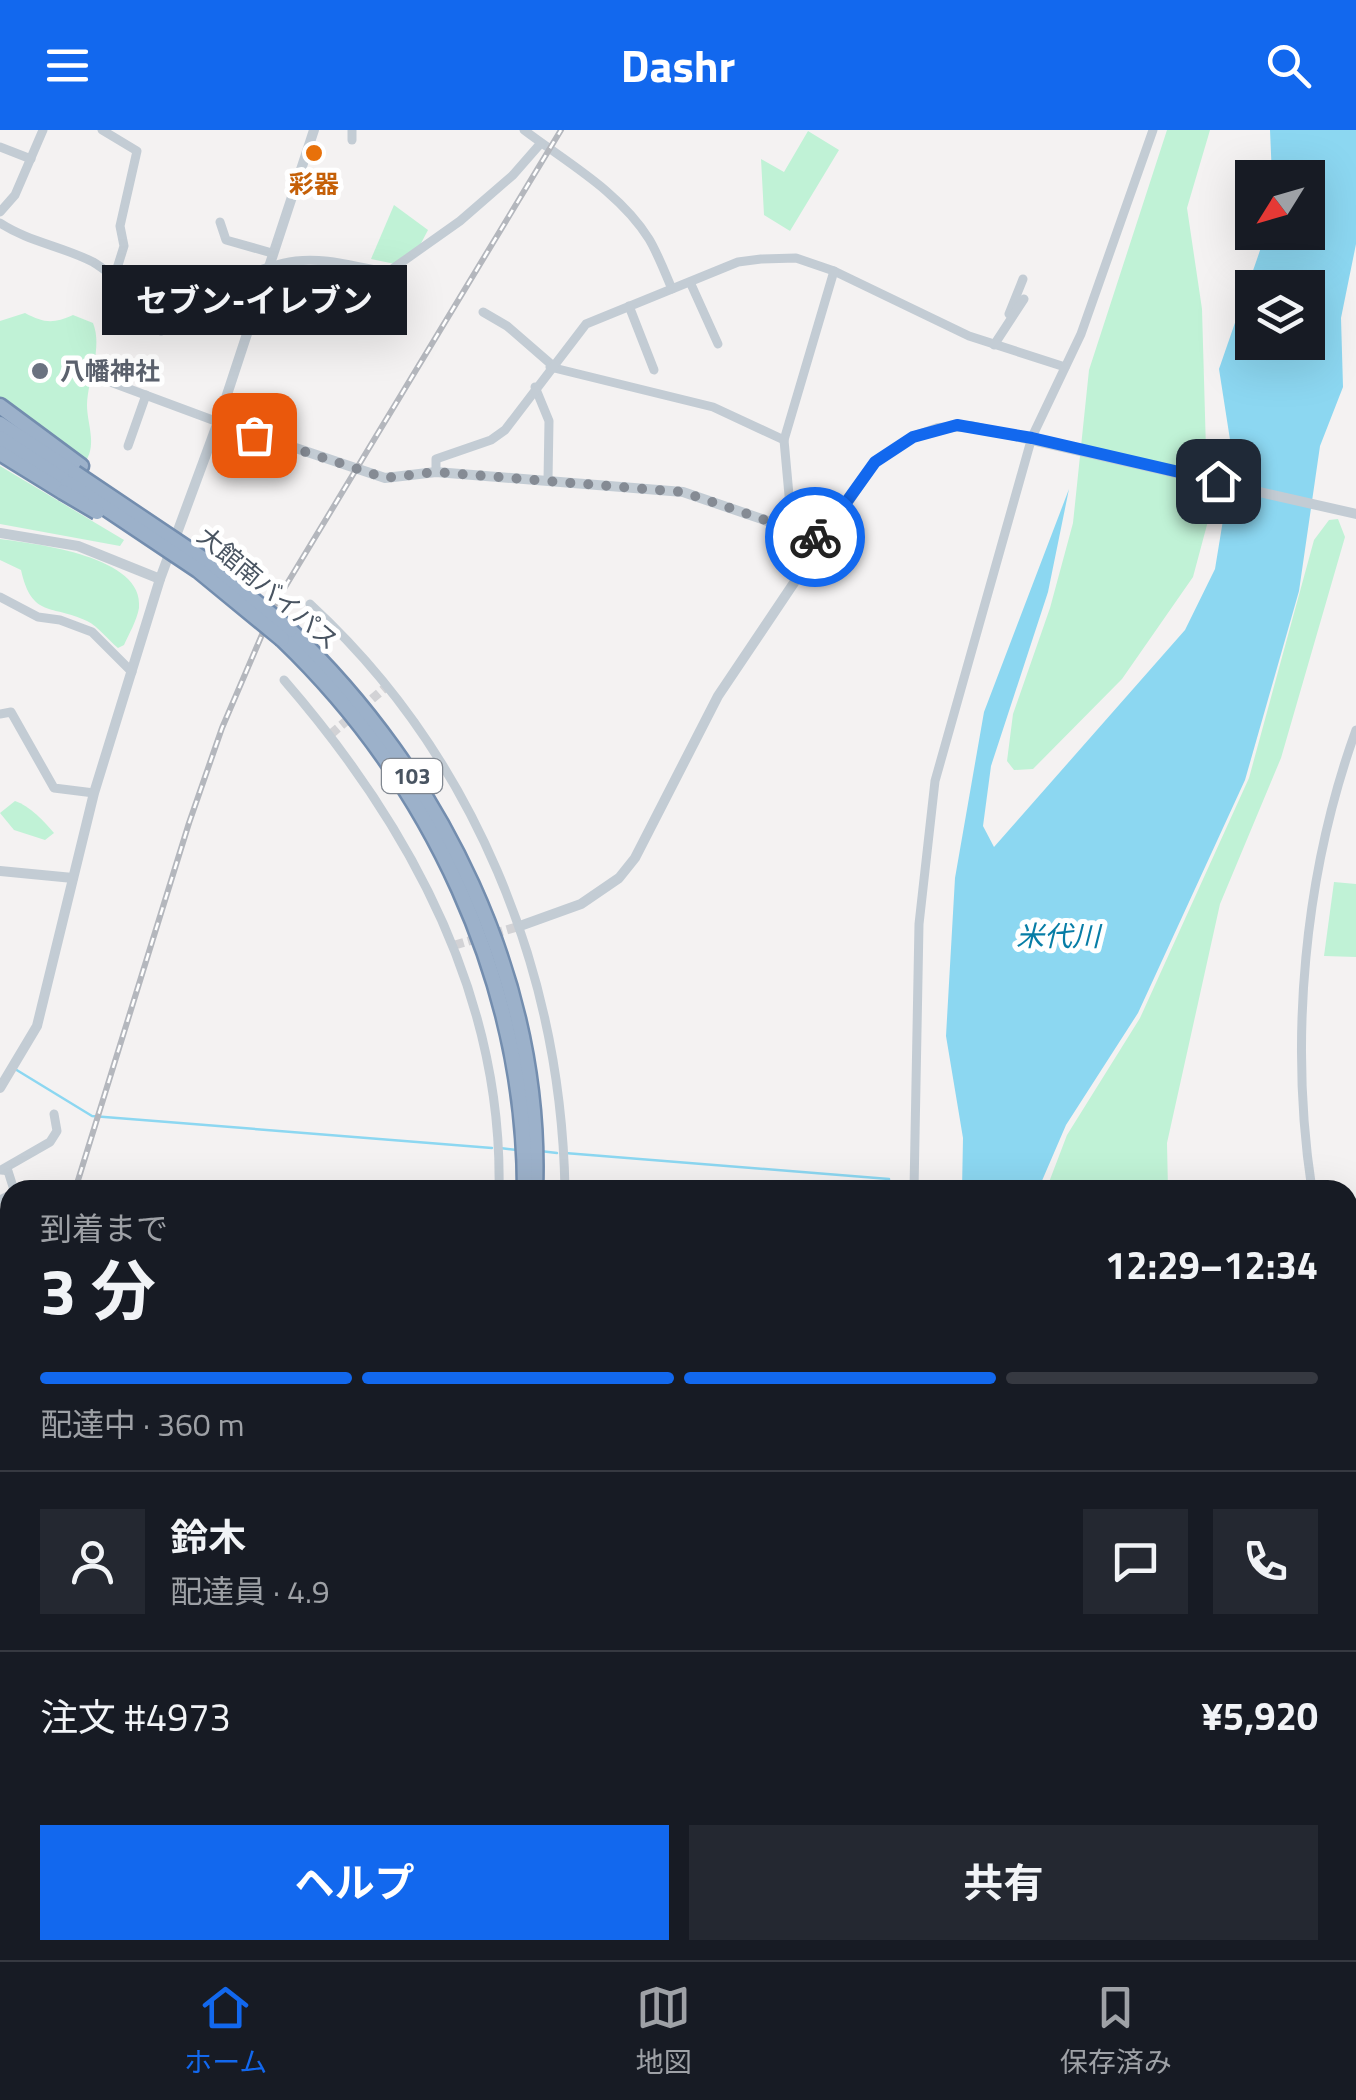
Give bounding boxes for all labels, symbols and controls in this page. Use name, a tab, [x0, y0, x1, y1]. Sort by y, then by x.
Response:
text: Dashr	[621, 31, 735, 99]
icon: menu	[40, 38, 95, 93]
icon: search	[1261, 38, 1316, 93]
marker: 彩器	[303, 142, 325, 164]
north arrow	[1235, 160, 1325, 250]
map controls	[1235, 160, 1325, 360]
place label: 彩器	[289, 165, 339, 203]
callout: セブン-イレブン	[101, 265, 406, 335]
button: layers	[1235, 270, 1325, 360]
text: セブン-イレブン	[136, 276, 373, 324]
place label: 八幡神社	[60, 352, 160, 390]
marker: 八幡神社	[29, 360, 51, 382]
pin	[212, 393, 297, 478]
icon: bag	[227, 408, 282, 463]
pin	[1176, 439, 1261, 524]
icon: home	[1191, 454, 1246, 509]
courier	[765, 487, 865, 587]
icon: bike	[788, 510, 843, 565]
street label: 大館南バイパス	[189, 517, 347, 659]
road number: 103	[382, 759, 442, 793]
water label: 米代川	[1016, 914, 1103, 957]
text: 到着まで	[40, 1204, 168, 1252]
text: 12:29–12:34	[1105, 1236, 1318, 1294]
text: 3 分	[40, 1240, 156, 1339]
text: 配達中 · 360 m	[40, 1400, 245, 1448]
text: 鈴木	[170, 1508, 246, 1566]
button: person	[40, 1509, 145, 1614]
button: chat	[1083, 1509, 1188, 1614]
button: phone	[1213, 1509, 1318, 1614]
text: 配達員 · 4.9	[170, 1567, 330, 1615]
text: ¥5,920	[1202, 1687, 1318, 1745]
text: 注文 #4973	[40, 1688, 231, 1746]
button: ヘルプ	[40, 1825, 669, 1940]
button: 共有	[689, 1825, 1318, 1940]
tab: ホーム	[184, 1980, 267, 2083]
tab: 地図	[636, 1980, 692, 2083]
tab: 保存済み	[1060, 1980, 1172, 2083]

